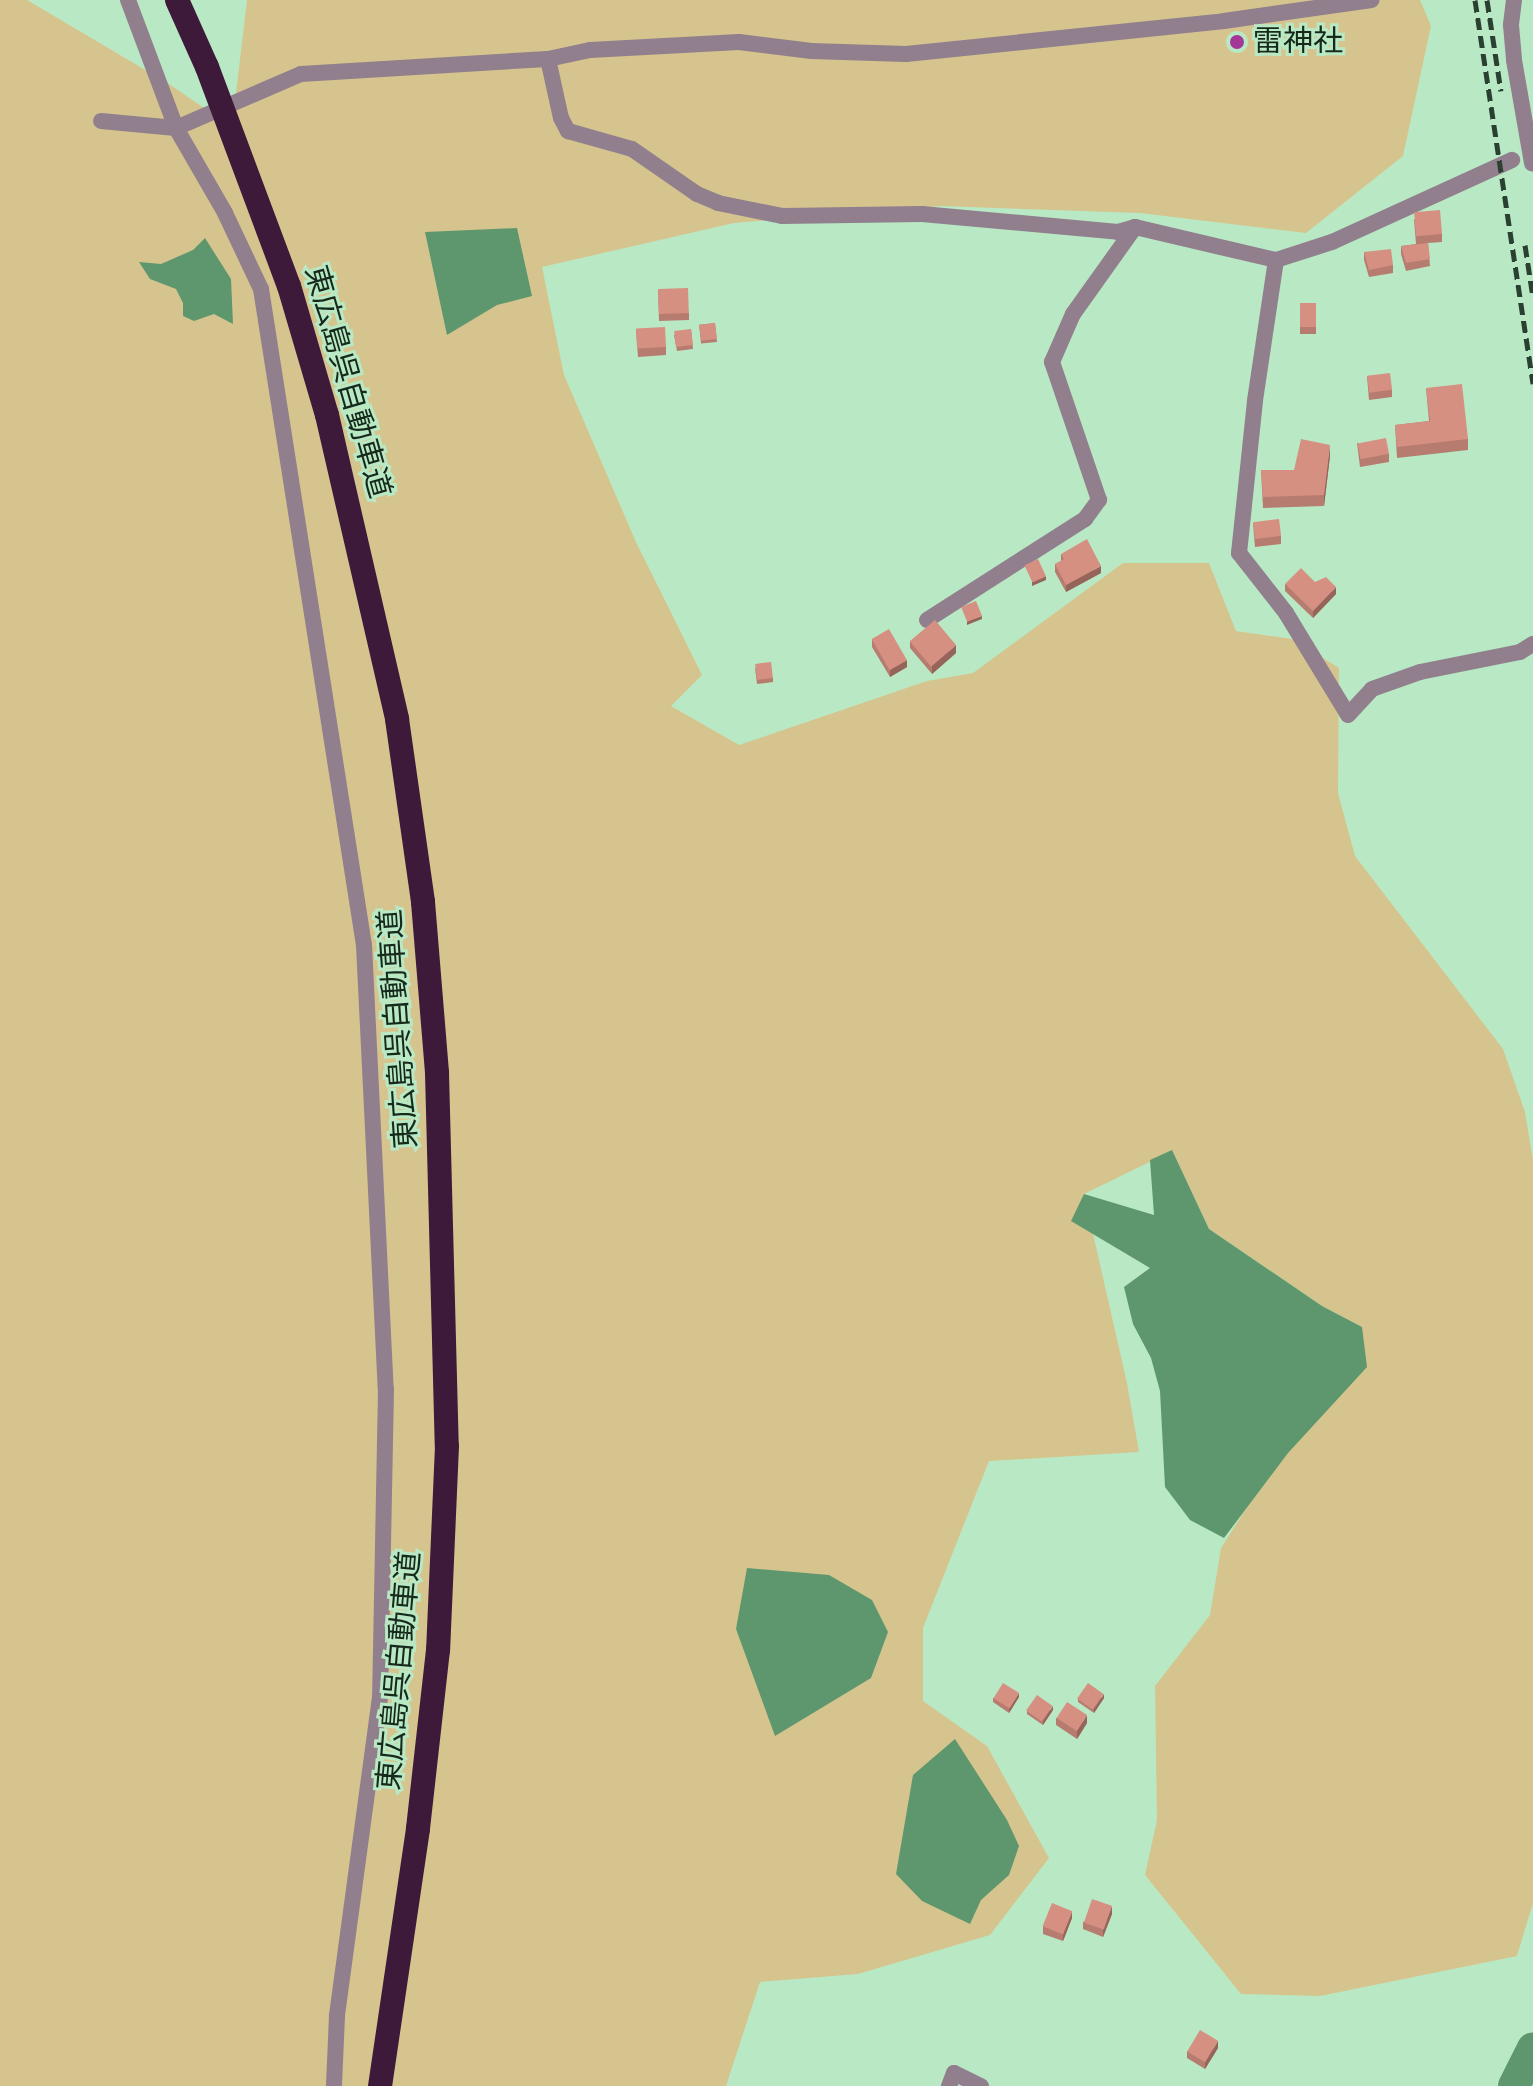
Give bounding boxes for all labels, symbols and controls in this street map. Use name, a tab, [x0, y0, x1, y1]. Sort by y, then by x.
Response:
place label: 雷神社	[1253, 24, 1343, 60]
marker: 雷神社	[1228, 33, 1246, 51]
street label: 東広島呉自動車道	[297, 262, 397, 502]
street label: 東広島呉自動車道	[373, 908, 425, 1150]
street label: 東広島呉自動車道	[372, 1550, 428, 1792]

